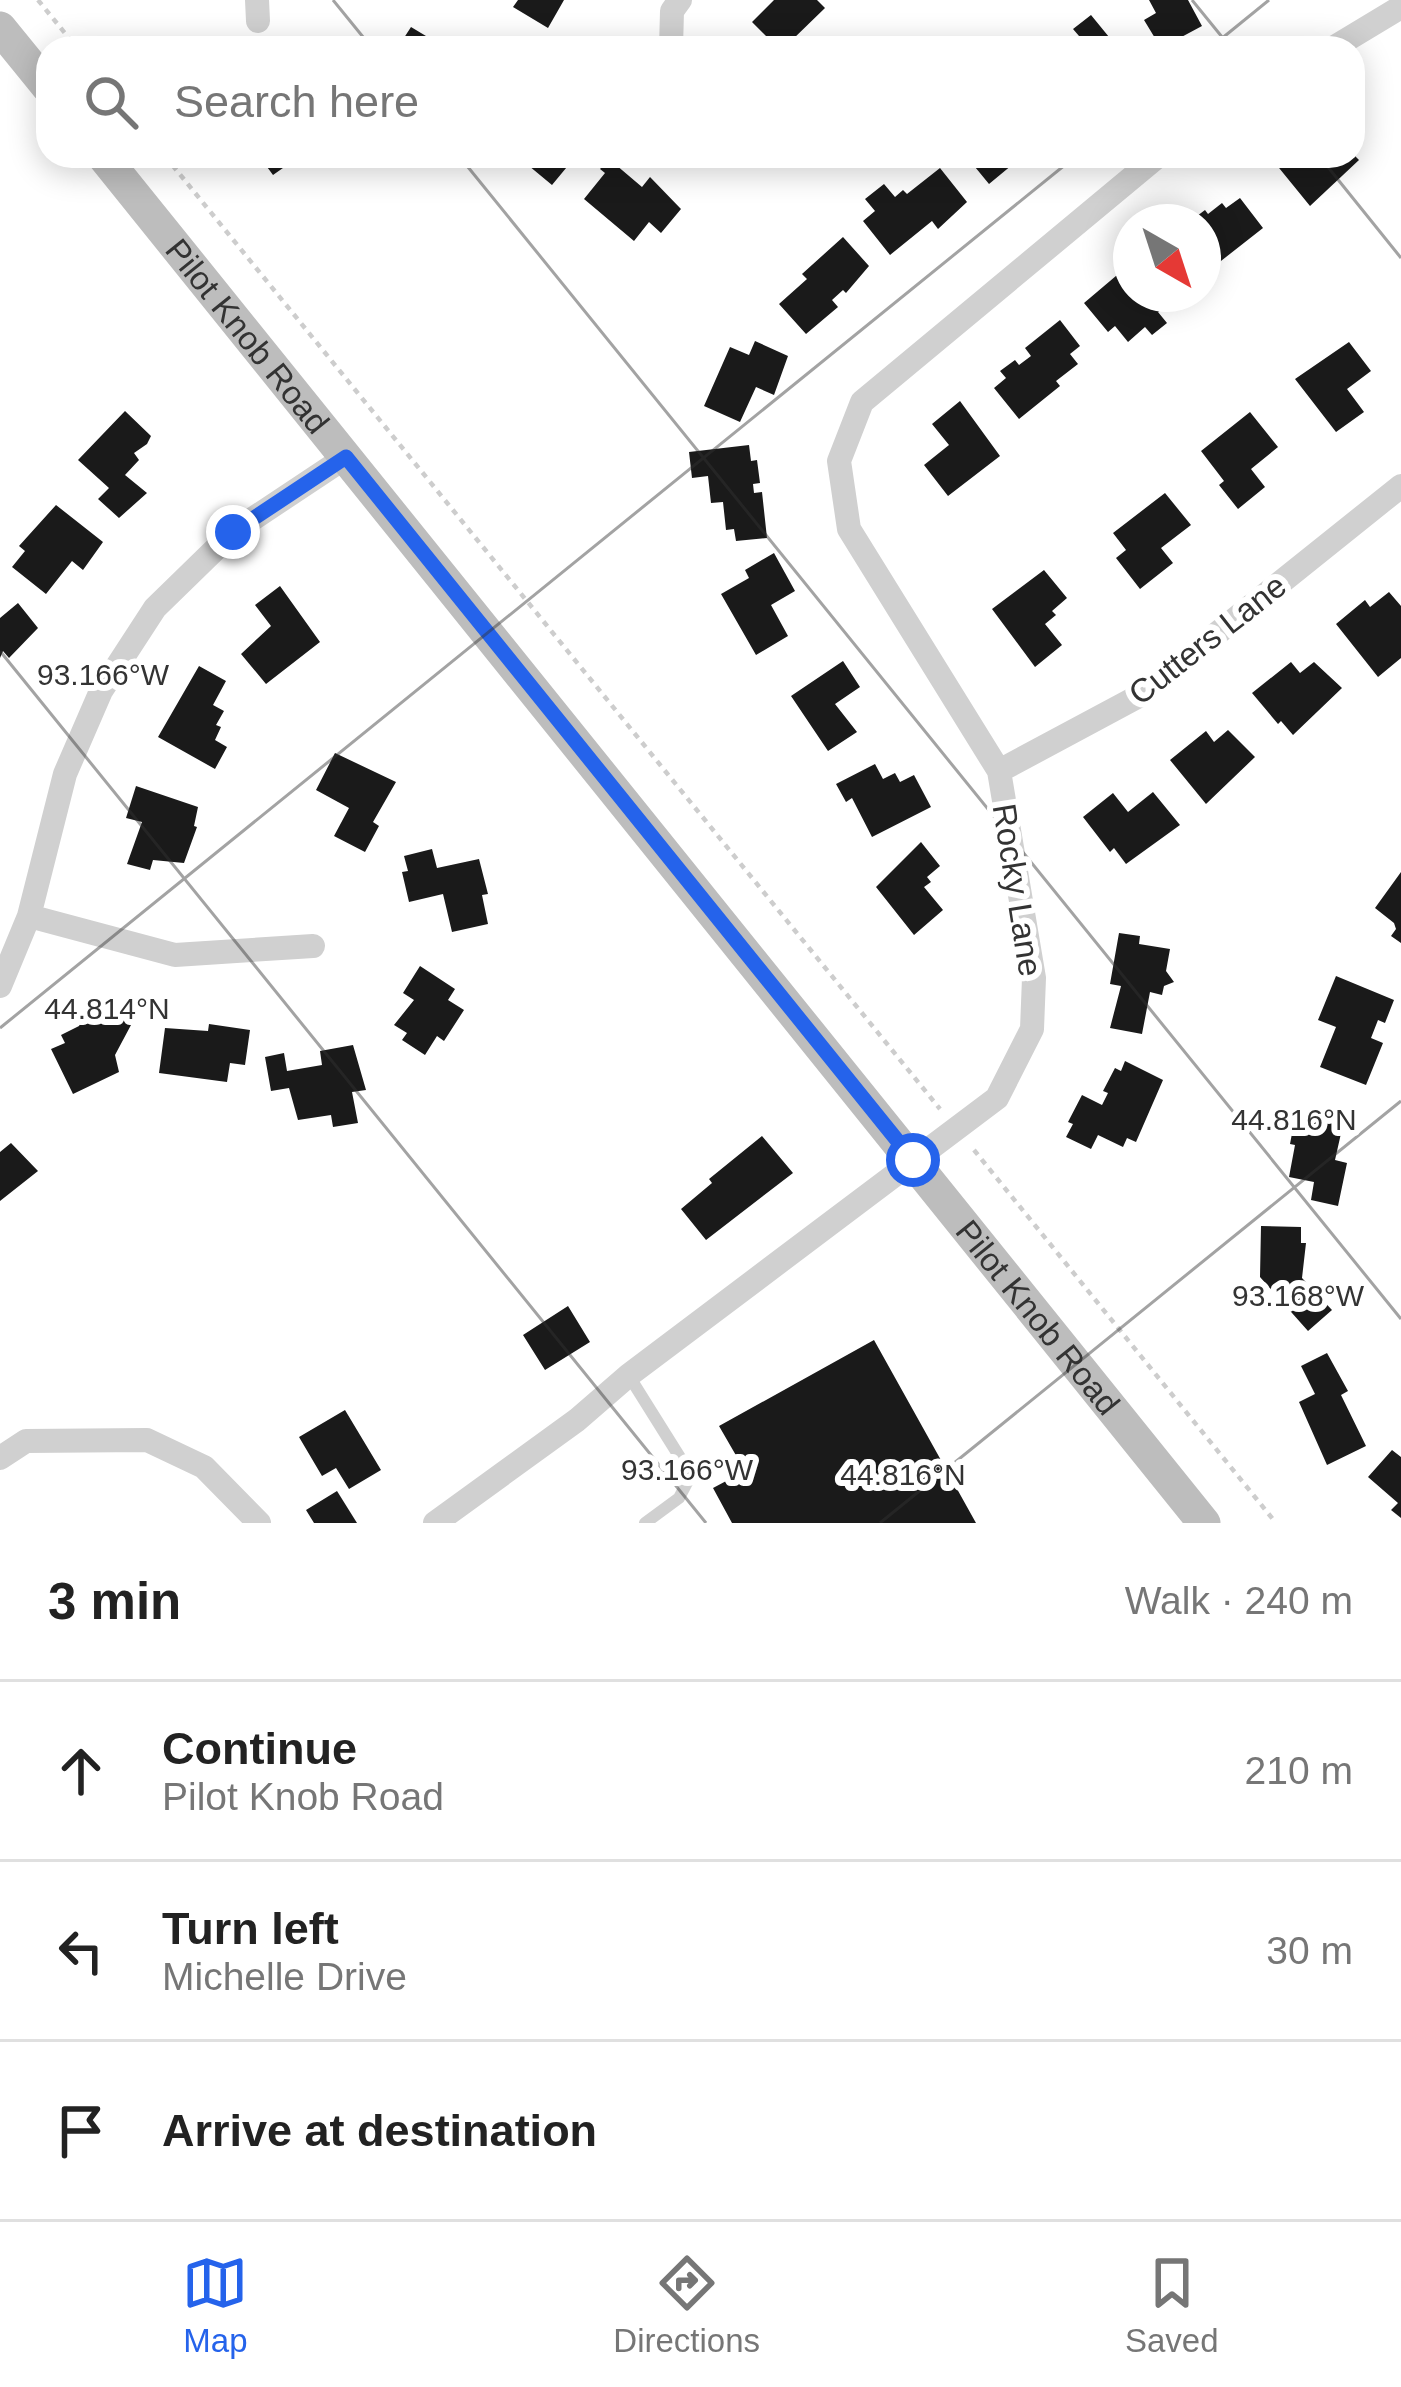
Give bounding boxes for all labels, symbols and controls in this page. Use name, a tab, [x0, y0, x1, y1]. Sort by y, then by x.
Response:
search box	[36, 36, 1365, 168]
icon: search	[78, 69, 144, 135]
text: Search here	[174, 76, 419, 127]
north arrow	[1113, 204, 1221, 312]
street label: Pilot Knob Road	[158, 232, 337, 441]
route end	[206, 505, 260, 559]
street label: Cutters Lane	[1121, 567, 1293, 712]
text: 93.166°W	[37, 658, 170, 691]
street label: Rocky Lane	[986, 801, 1049, 979]
text: 44.814°N	[44, 992, 170, 1025]
text: 44.816°N	[1231, 1103, 1357, 1136]
route start	[886, 1133, 940, 1187]
street label: Pilot Knob Road	[949, 1213, 1127, 1422]
text: 93.168°W	[1232, 1279, 1365, 1312]
text: 93.166°W	[621, 1453, 754, 1486]
text: 44.816°N	[840, 1458, 966, 1491]
text: 3 min	[48, 1573, 181, 1630]
text: Walk · 240 m	[1125, 1579, 1353, 1622]
text: Continue	[162, 1723, 357, 1774]
icon: ahead	[48, 1738, 114, 1804]
text: 210 m	[1245, 1749, 1353, 1792]
text: Pilot Knob Road	[162, 1775, 444, 1818]
text: Turn left	[162, 1903, 339, 1954]
icon: left	[48, 1918, 114, 1984]
text: 30 m	[1266, 1929, 1353, 1972]
text: Michelle Drive	[162, 1955, 407, 1998]
icon: arrive	[48, 2098, 114, 2164]
text: Arrive at destination	[162, 2105, 597, 2156]
tab: Map	[182, 2250, 248, 2360]
tab: Directions	[613, 2250, 760, 2360]
tab: Saved	[1125, 2250, 1219, 2360]

